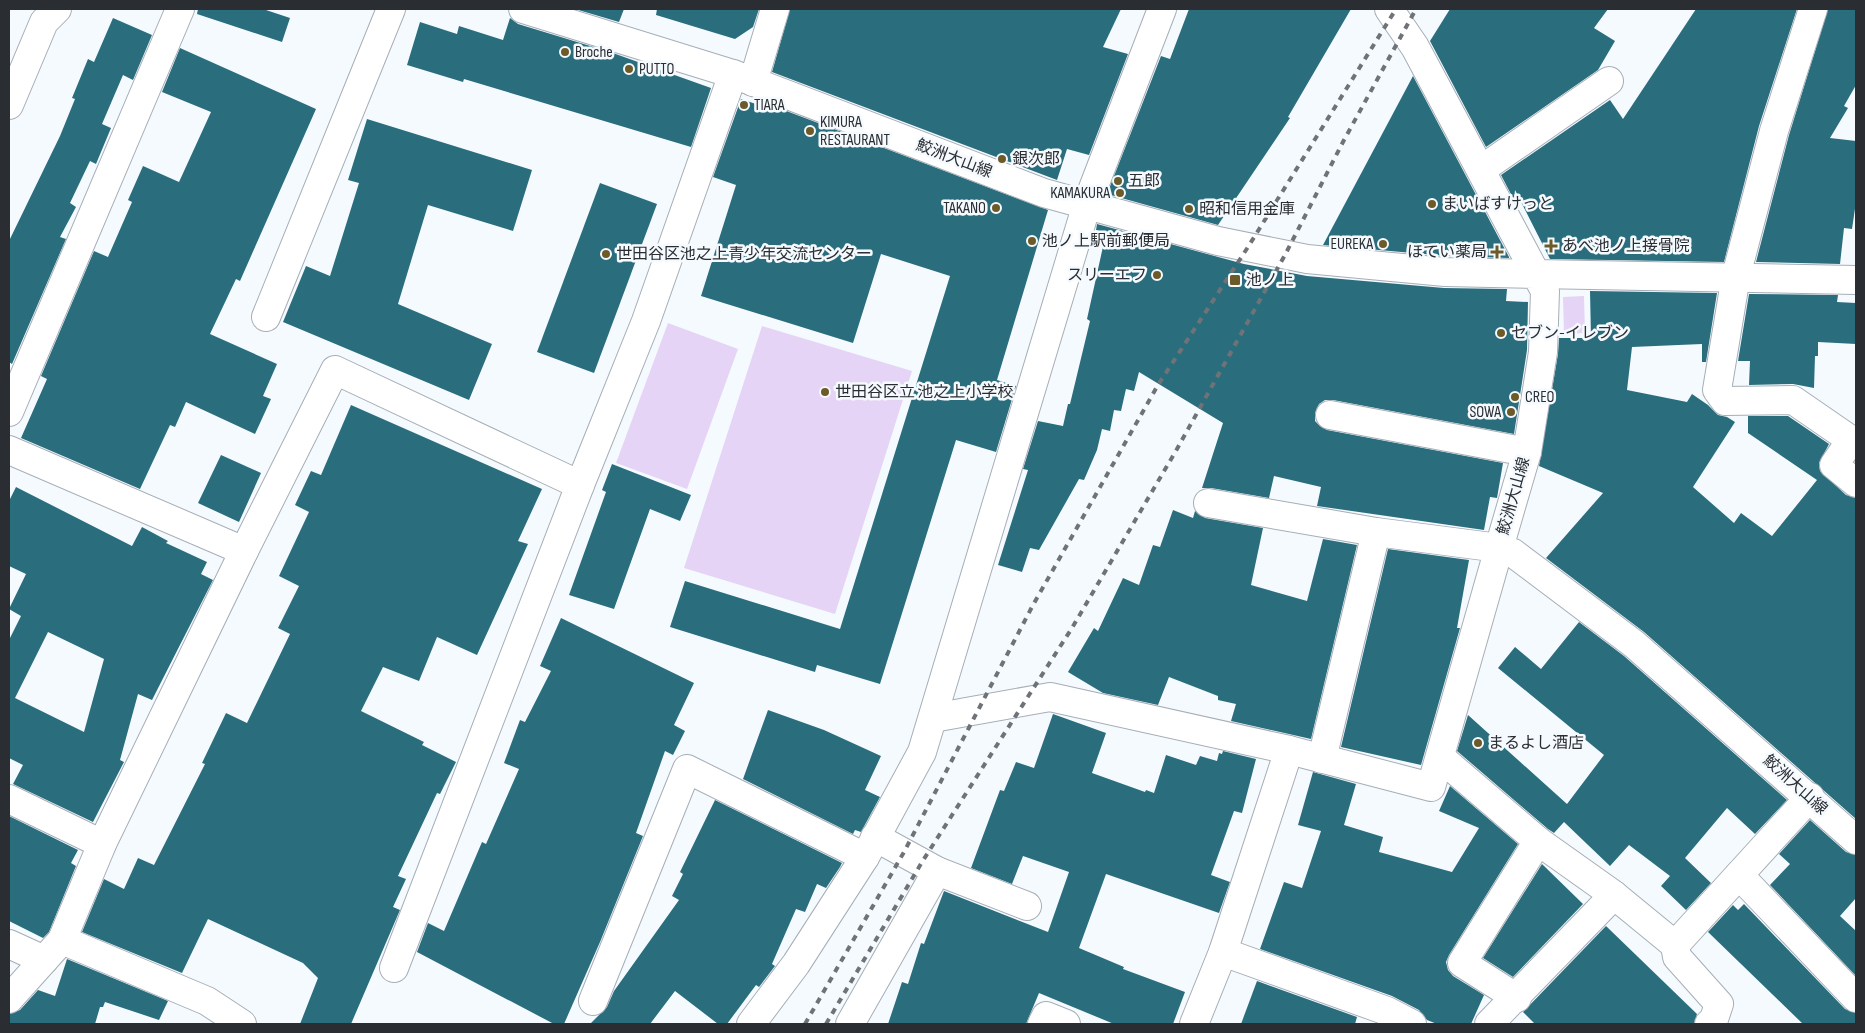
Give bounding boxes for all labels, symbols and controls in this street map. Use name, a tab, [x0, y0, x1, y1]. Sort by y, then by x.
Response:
place label: Broche	[575, 43, 613, 62]
marker: Broche	[559, 46, 571, 58]
place label: PUTTO	[639, 60, 674, 79]
marker: PUTTO	[623, 63, 635, 75]
place label: TIARA	[754, 96, 785, 115]
marker: TIARA	[738, 99, 750, 111]
place label: KIMURA RESTAURANT	[820, 113, 890, 150]
marker: KIMURA RESTAURANT	[804, 125, 816, 137]
street label: 鮫洲大山線	[913, 136, 995, 182]
place label: 銀次郎	[1012, 150, 1060, 169]
marker: 銀次郎	[996, 153, 1008, 165]
place label: 五郎	[1128, 172, 1160, 191]
marker: 五郎	[1112, 175, 1124, 187]
place label: KAMAKURA	[1050, 184, 1110, 203]
marker: KAMAKURA	[1114, 187, 1126, 199]
place label: まいばすけっと	[1442, 195, 1554, 214]
marker: まいばすけっと	[1426, 198, 1438, 210]
place label: TAKANO	[943, 199, 986, 218]
place label: 昭和信用金庫	[1199, 200, 1295, 219]
marker: TAKANO	[990, 202, 1002, 214]
marker: 昭和信用金庫	[1183, 203, 1195, 215]
place label: 池ノ上駅前郵便局	[1042, 232, 1170, 251]
marker: 池ノ上駅前郵便局	[1026, 235, 1038, 247]
place label: EUREKA	[1330, 235, 1373, 254]
place label: あべ池ノ上接骨院	[1562, 237, 1690, 256]
marker: EUREKA	[1377, 238, 1389, 250]
marker: あべ池ノ上接骨院	[1544, 239, 1558, 253]
place label: ほてい薬局	[1407, 243, 1487, 262]
place label: 世田谷区池之上青少年交流センター	[616, 245, 872, 264]
marker: ほてい薬局	[1491, 246, 1503, 258]
marker: 世田谷区池之上青少年交流センター	[600, 248, 612, 260]
place label: スリーエフ	[1067, 266, 1147, 285]
marker: スリーエフ	[1151, 269, 1163, 281]
place label: 池ノ上	[1246, 271, 1294, 290]
marker: 池ノ上	[1228, 273, 1242, 287]
place label: セブン-イレブン	[1511, 324, 1629, 343]
marker: セブン-イレブン	[1495, 327, 1507, 339]
place label: 世田谷区立 池之上小学校	[835, 383, 1014, 402]
marker: 世田谷区立 池之上小学校	[819, 386, 831, 398]
place label: CREO	[1525, 388, 1555, 407]
marker: CREO	[1509, 391, 1521, 403]
place label: SOWA	[1469, 403, 1501, 422]
marker: SOWA	[1505, 406, 1517, 418]
street label: 鮫洲大山線	[1494, 455, 1534, 537]
place label: まるよし酒店	[1488, 734, 1584, 753]
marker: まるよし酒店	[1472, 737, 1484, 749]
street label: 鮫洲大山線	[1759, 751, 1831, 819]

